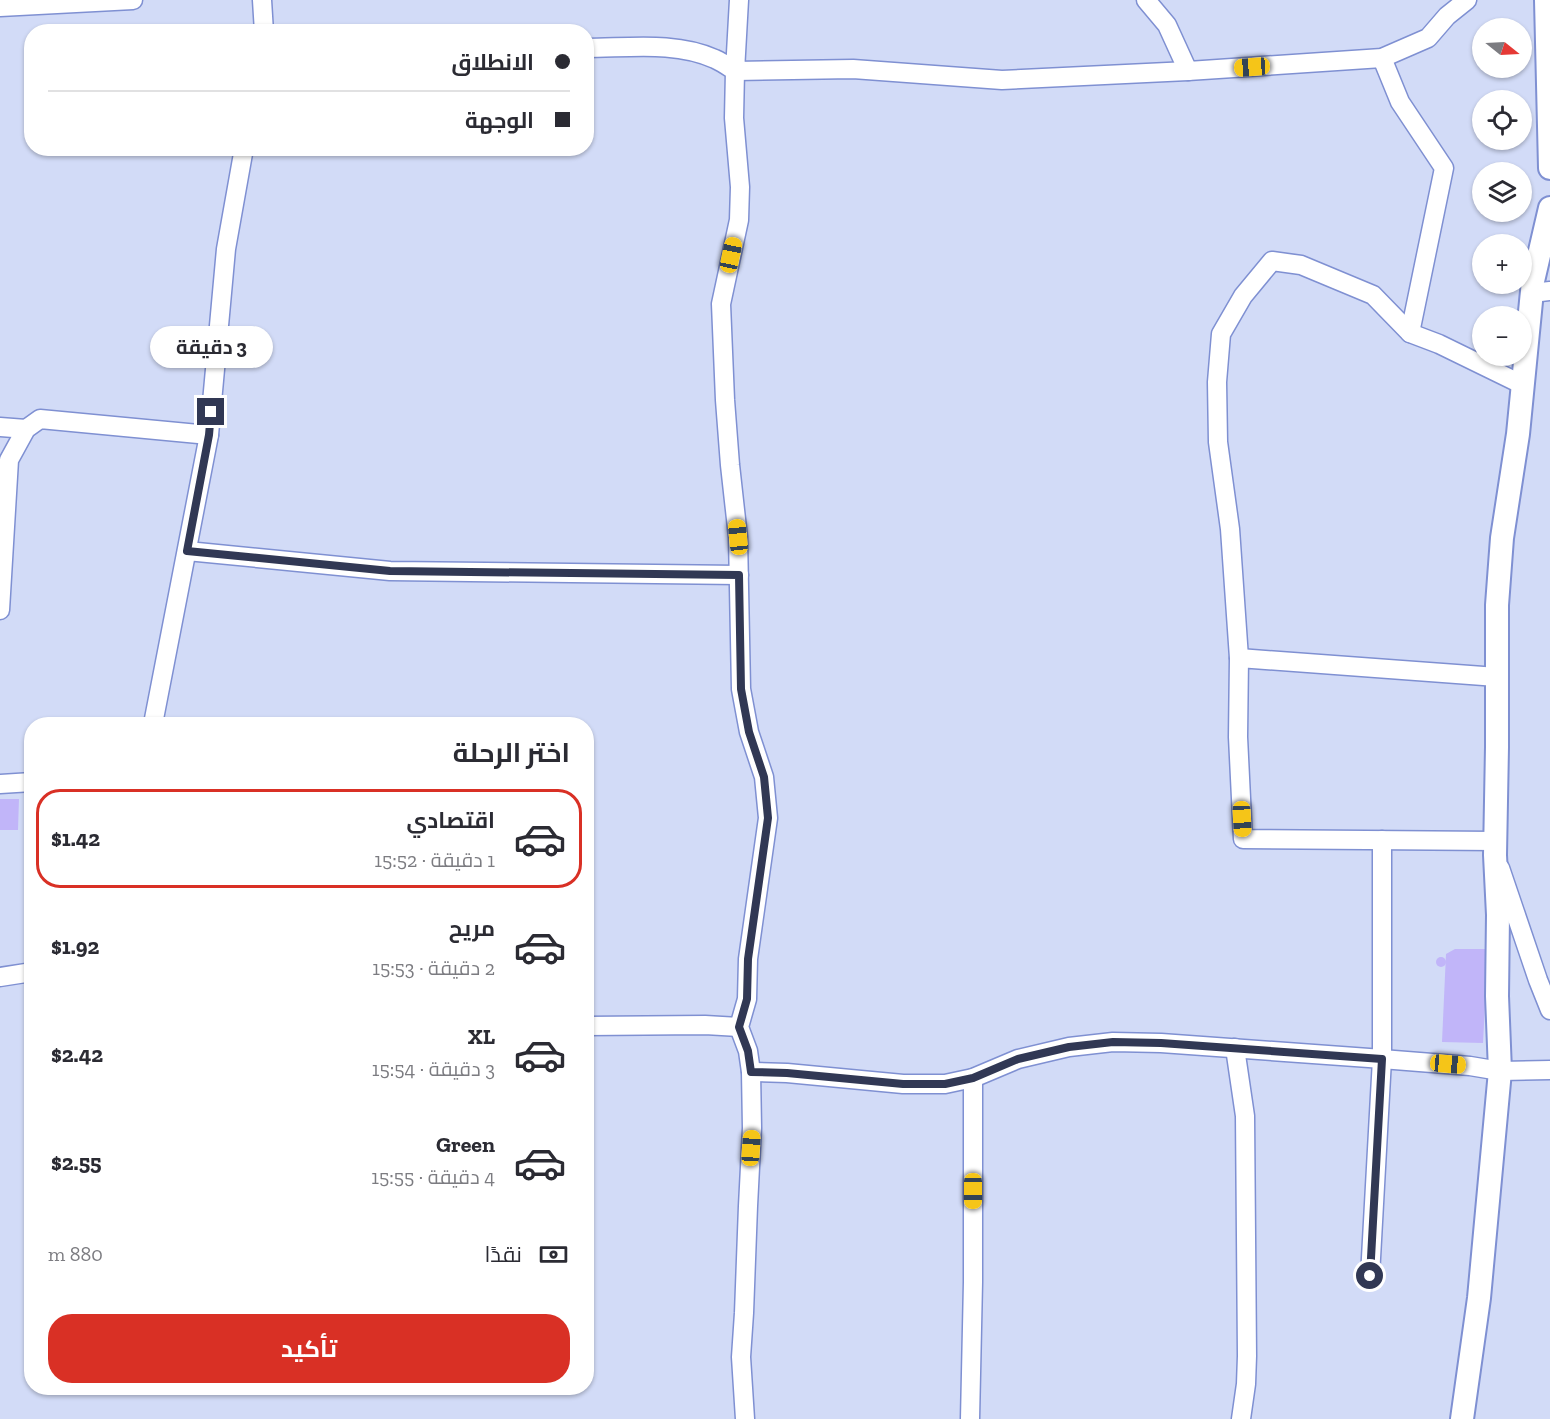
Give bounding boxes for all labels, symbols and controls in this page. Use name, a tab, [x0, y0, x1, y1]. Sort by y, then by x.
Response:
north arrow	[1472, 18, 1532, 78]
map controls	[1472, 18, 1532, 366]
text: الانطلاق	[451, 49, 534, 76]
car	[1233, 57, 1271, 77]
button: locate	[1472, 90, 1532, 150]
text: الوجهة	[465, 107, 534, 134]
button: layers	[1472, 162, 1532, 222]
button: +	[1472, 234, 1532, 294]
car	[718, 236, 744, 274]
button: −	[1472, 306, 1532, 366]
callout: 3 دقيقة	[150, 325, 272, 367]
text: 3 دقيقة	[176, 335, 247, 359]
route end	[197, 398, 224, 425]
car	[727, 518, 749, 556]
text: اختر الرحلة	[453, 737, 570, 769]
car	[1232, 801, 1252, 837]
text: اقتصادي	[406, 807, 495, 834]
icon: car	[513, 812, 567, 866]
text: $1.42	[51, 825, 100, 852]
text: 1 دقيقة · 15:52	[374, 848, 495, 872]
text: مريح	[449, 915, 495, 942]
icon: car	[513, 920, 567, 974]
text: $1.92	[51, 933, 99, 960]
text: 2 دقيقة · 15:53	[372, 956, 495, 980]
text: XL	[468, 1023, 495, 1050]
icon: car	[513, 1028, 567, 1082]
text: $2.42	[51, 1041, 103, 1068]
car	[1429, 1053, 1467, 1075]
text: 3 دقيقة · 15:54	[372, 1057, 495, 1081]
car	[741, 1129, 761, 1167]
text: Green	[436, 1131, 495, 1158]
icon: car	[513, 1136, 567, 1190]
text: $2.55	[51, 1149, 102, 1176]
text: 4 دقيقة · 15:55	[371, 1165, 495, 1189]
car	[964, 1173, 982, 1209]
icon: cash	[537, 1238, 570, 1271]
text: نقدًا	[484, 1241, 522, 1268]
text: 880 m	[48, 1242, 103, 1266]
route start	[1356, 1262, 1383, 1289]
button: تأكيد	[48, 1314, 570, 1383]

